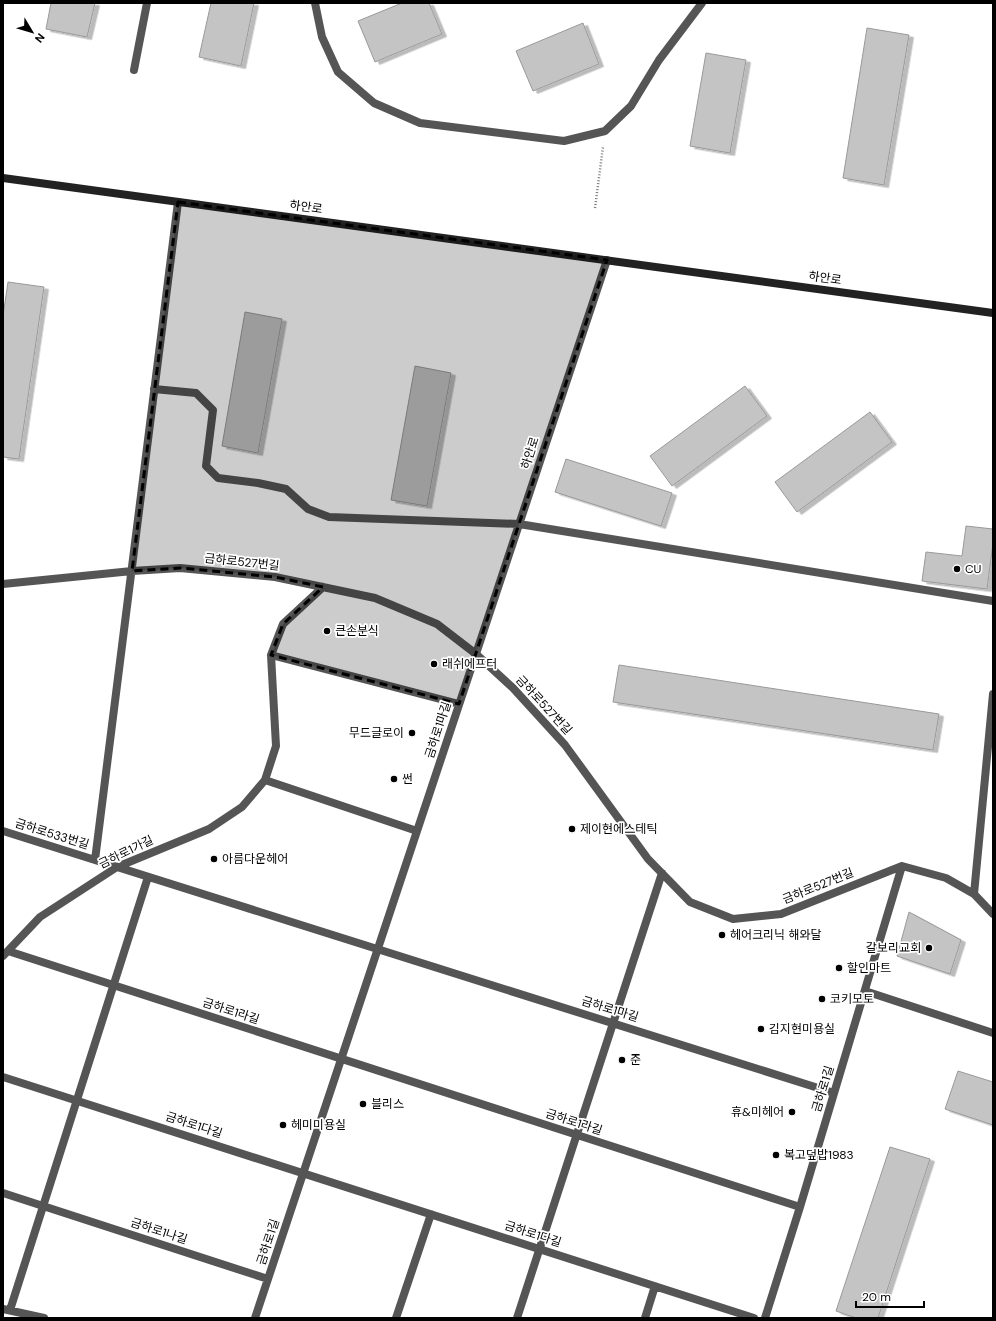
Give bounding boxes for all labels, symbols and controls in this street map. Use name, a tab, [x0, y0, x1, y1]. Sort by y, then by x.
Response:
north arrow	[12, 12, 52, 52]
text: N	[32, 31, 48, 46]
street label: 하안로	[288, 197, 324, 217]
street label: 하안로	[807, 268, 843, 288]
street label: 하안로	[517, 435, 543, 471]
street label: 금하로527번길	[204, 550, 280, 574]
place label: CU	[965, 561, 982, 577]
marker: CU	[952, 564, 962, 574]
place label: 큰손분식	[335, 623, 379, 639]
marker: 큰손분식	[322, 626, 332, 636]
place label: 래쉬에프터	[442, 656, 497, 672]
marker: 래쉬에프터	[429, 659, 439, 669]
street label: 금하로527번길	[512, 672, 576, 738]
street label: 금하로1마길	[421, 699, 455, 761]
place label: 무드글로이	[349, 725, 404, 741]
marker: 무드글로이	[407, 728, 417, 738]
place label: 썬	[402, 771, 413, 787]
marker: 썬	[389, 774, 399, 784]
street label: 금하로533번길	[13, 815, 91, 853]
place label: 제이현에스테틱	[580, 821, 657, 837]
marker: 제이현에스테틱	[567, 824, 577, 834]
street label: 금하로1가길	[96, 832, 156, 872]
place label: 아름다운헤어	[222, 851, 288, 867]
marker: 아름다운헤어	[209, 854, 219, 864]
street label: 금하로527번길	[780, 864, 856, 908]
place label: 헤어크리닉 해와달	[730, 927, 822, 943]
marker: 헤어크리닉 해와달	[717, 930, 727, 940]
place label: 갈보리교회	[866, 940, 921, 956]
marker: 갈보리교회	[924, 943, 934, 953]
place label: 할인마트	[847, 960, 891, 976]
marker: 할인마트	[834, 963, 844, 973]
place label: 코키모토	[830, 991, 874, 1007]
street label: 금하로1마길	[579, 993, 641, 1025]
street label: 금하로1라길	[200, 994, 262, 1028]
marker: 코키모토	[817, 994, 827, 1004]
place label: 김지현미용실	[769, 1021, 835, 1037]
marker: 김지현미용실	[756, 1024, 766, 1034]
place label: 준	[630, 1052, 641, 1068]
marker: 준	[617, 1055, 627, 1065]
street label: 금하로1길	[808, 1064, 838, 1114]
place label: 블리스	[371, 1096, 404, 1112]
marker: 블리스	[358, 1099, 368, 1109]
place label: 휴&미헤어	[731, 1104, 784, 1120]
street label: 금하로1라길	[543, 1105, 605, 1139]
marker: 휴&미헤어	[787, 1107, 797, 1117]
street label: 금하로1다길	[163, 1108, 225, 1142]
place label: 헤미미용실	[291, 1117, 346, 1133]
marker: 헤미미용실	[278, 1120, 288, 1130]
place label: 복고덮밥1983	[784, 1147, 854, 1163]
marker: 복고덮밥1983	[771, 1150, 781, 1160]
street label: 금하로1나길	[128, 1214, 190, 1248]
street label: 금하로1길	[253, 1217, 283, 1267]
street label: 금하로1다길	[502, 1217, 564, 1251]
scale bar	[856, 1283, 924, 1309]
text: 20 m	[862, 1289, 891, 1305]

